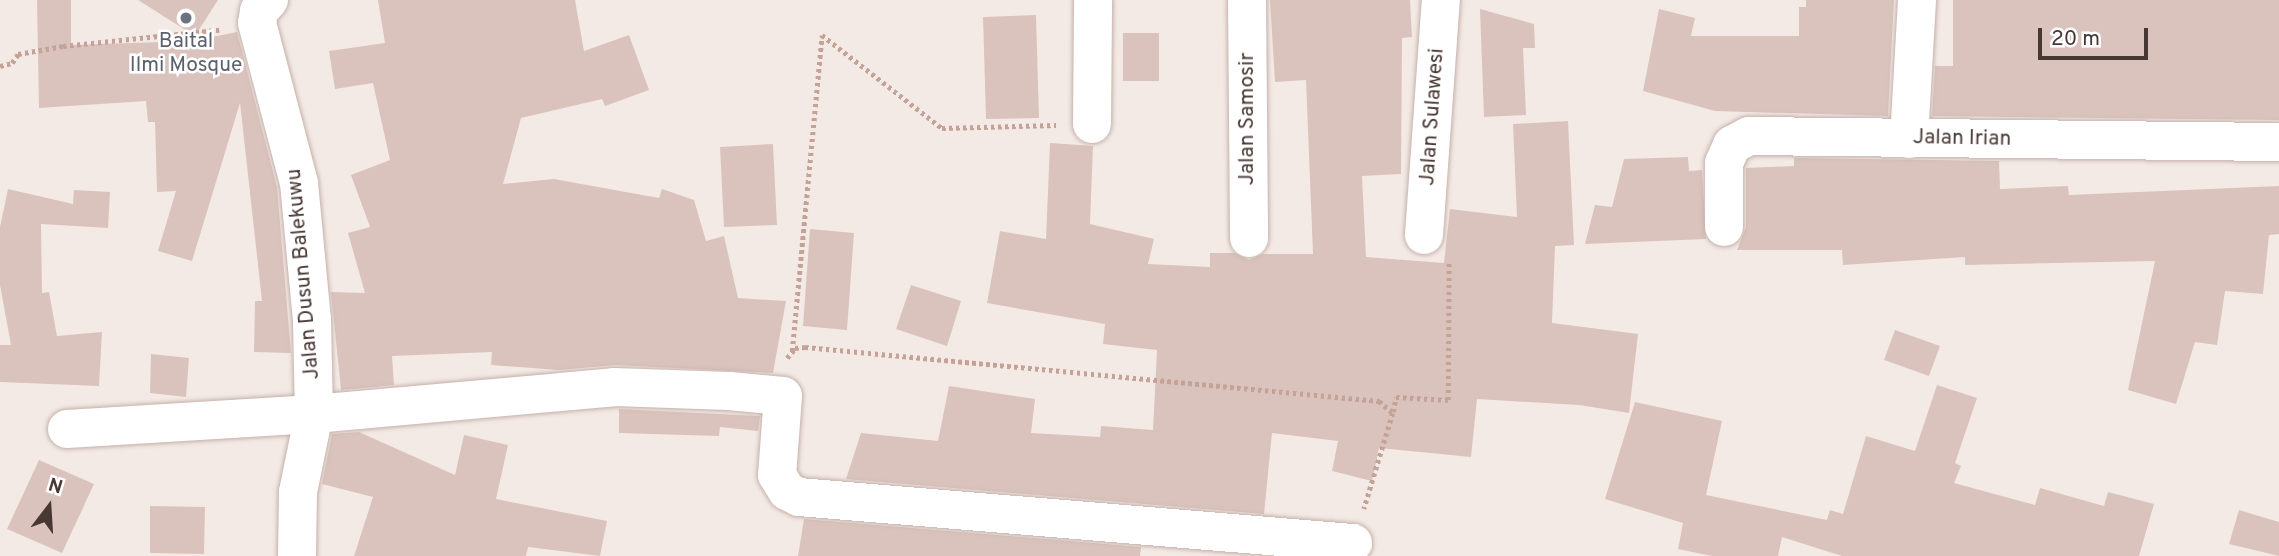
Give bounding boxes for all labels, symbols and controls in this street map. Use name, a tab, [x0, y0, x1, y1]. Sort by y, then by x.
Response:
marker: Baital Ilmi Mosque	[178, 10, 194, 26]
scale bar	[2041, 14, 2151, 58]
text: 20 m	[2051, 26, 2100, 53]
place label: Baital Ilmi Mosque	[130, 29, 242, 79]
street label: Jalan Sulawesi	[1416, 47, 1450, 187]
street label: Jalan Samosir	[1235, 53, 1261, 185]
street label: Jalan Irian	[1913, 126, 2011, 152]
street label: Jalan Dusun Balekuwu	[282, 167, 326, 381]
north arrow	[14, 472, 84, 542]
text: N	[45, 473, 65, 500]

